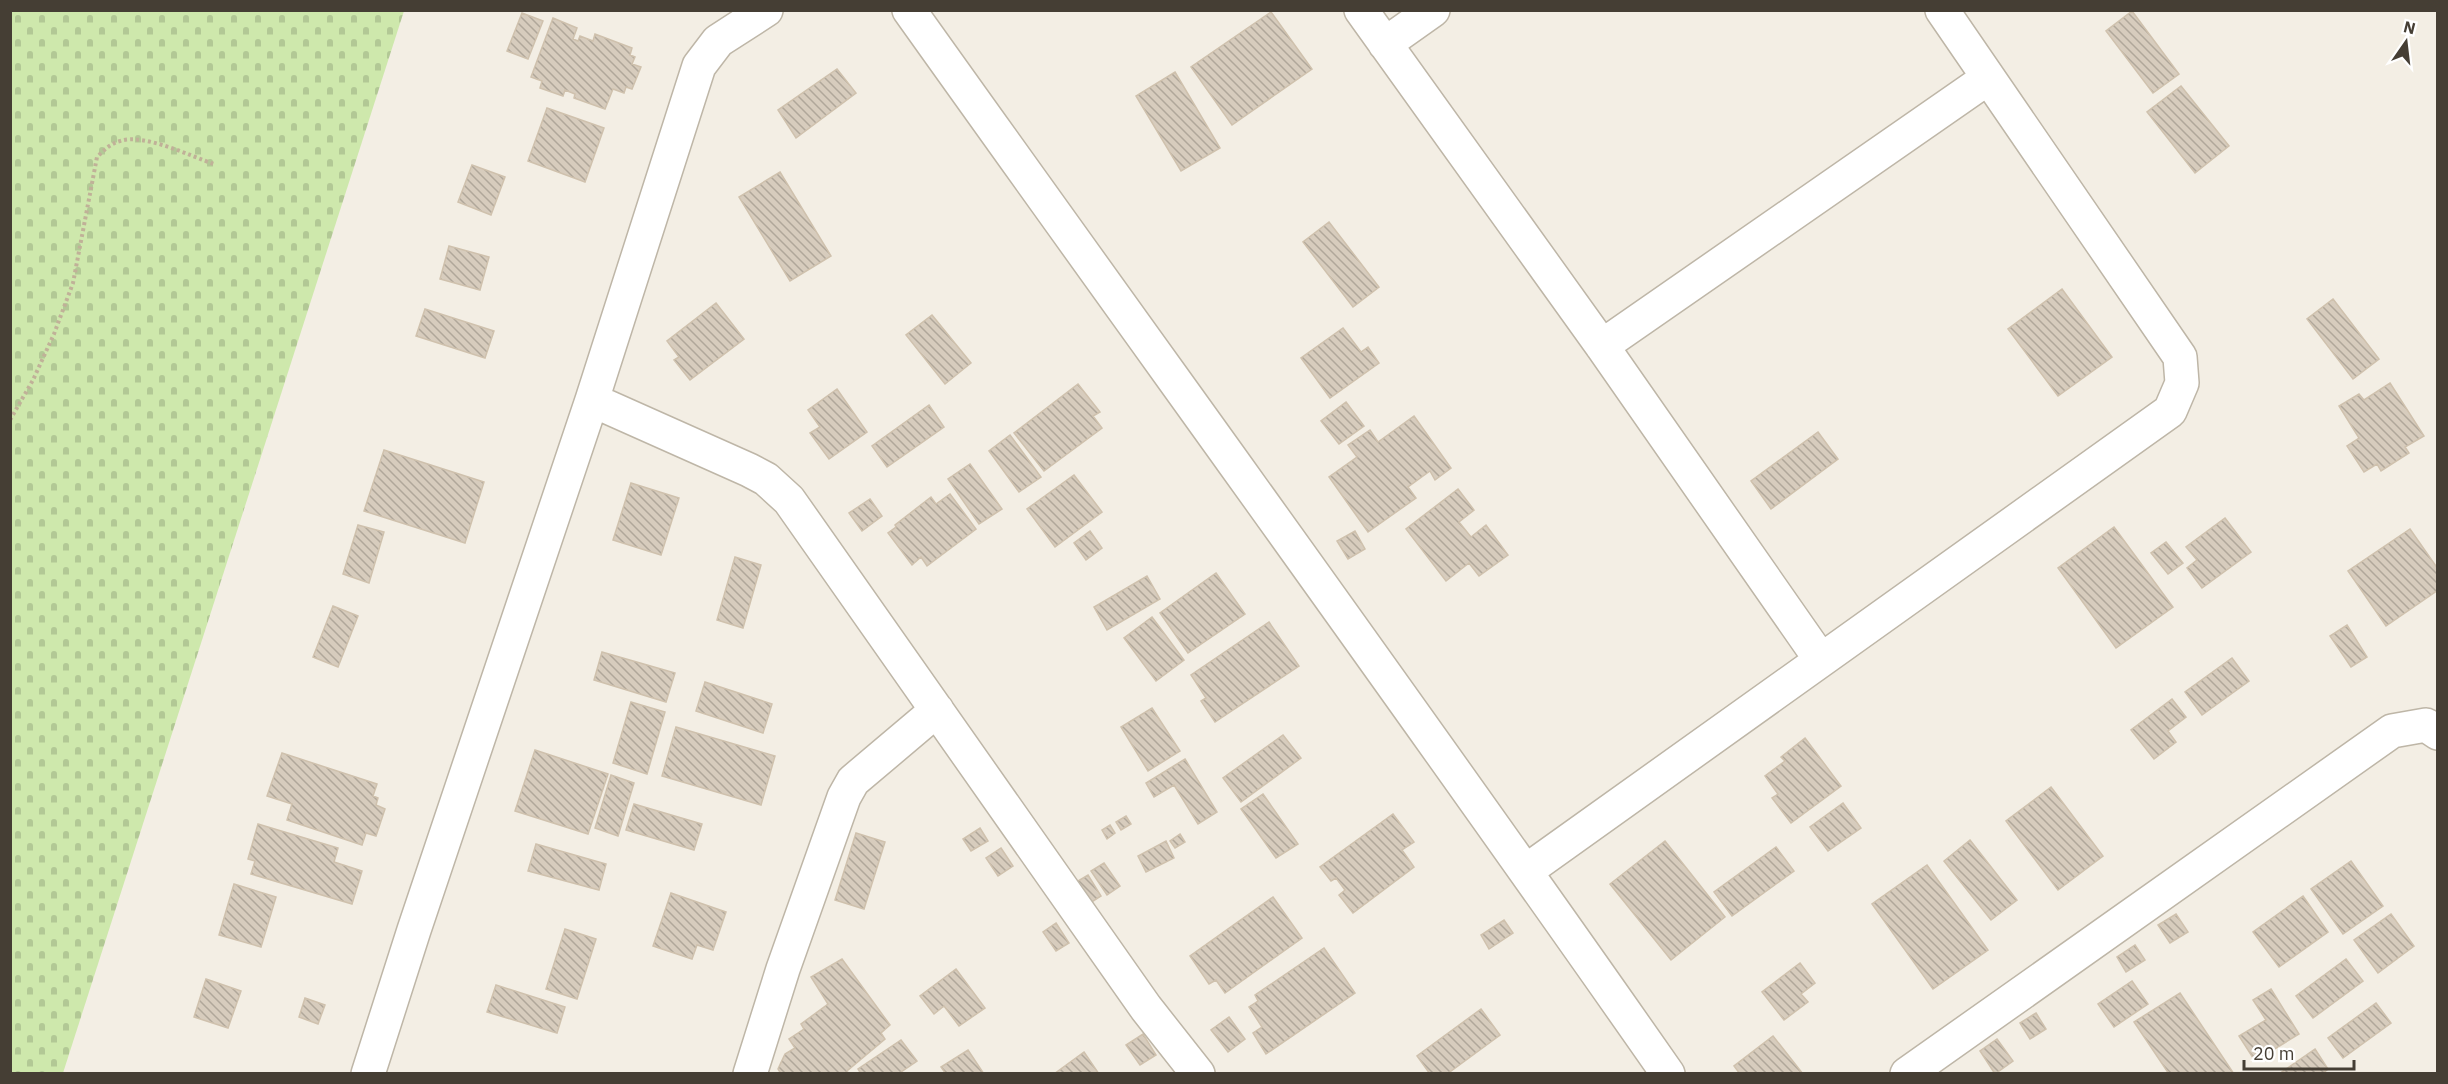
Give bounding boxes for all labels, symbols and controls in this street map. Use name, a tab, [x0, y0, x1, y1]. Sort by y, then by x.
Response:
north arrow	[2376, 12, 2436, 72]
text: N	[2402, 16, 2418, 39]
scale bar	[2244, 1033, 2354, 1071]
text: 20 m	[2253, 1042, 2295, 1065]

